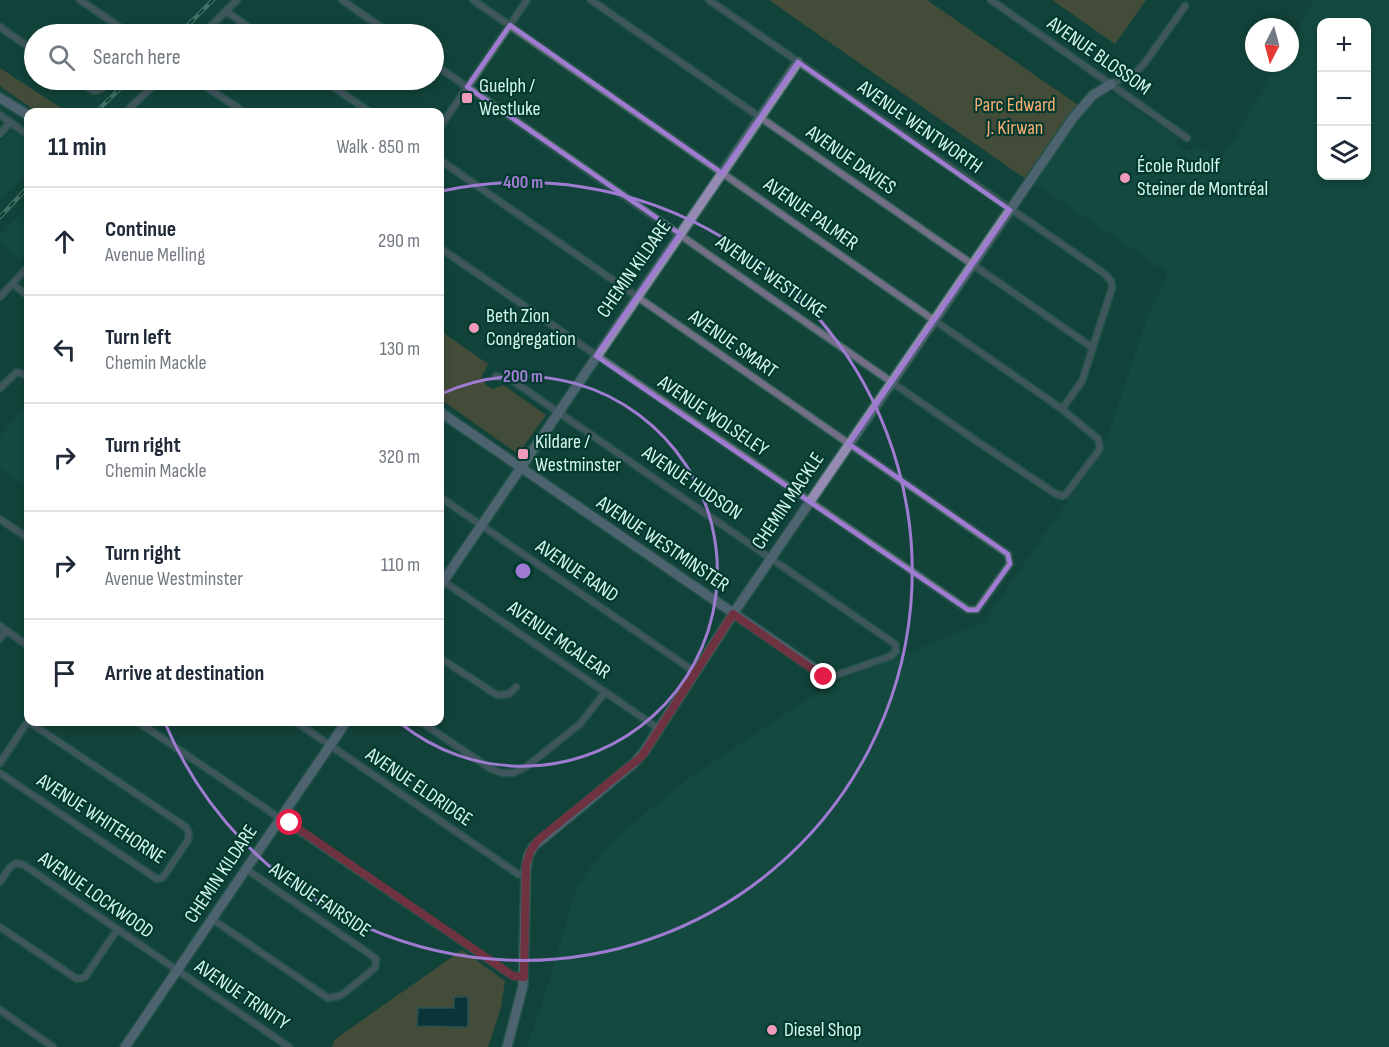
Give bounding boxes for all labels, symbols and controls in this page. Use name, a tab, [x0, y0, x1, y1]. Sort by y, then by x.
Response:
street label: AVENUE BLOSSOM	[1042, 11, 1155, 101]
north arrow	[1245, 18, 1299, 72]
map controls	[1317, 18, 1371, 180]
button: +	[1317, 18, 1371, 72]
search box	[24, 24, 444, 90]
icon: search	[45, 41, 78, 74]
text: Search here	[93, 44, 180, 71]
button: −	[1317, 72, 1371, 126]
place label: Guelph / Westluke	[479, 74, 540, 121]
street label: AVENUE WENTWORTH	[852, 75, 987, 179]
marker: Guelph / Westluke	[460, 91, 474, 105]
park label: Parc Edward J. Kirwan	[974, 93, 1056, 140]
street label: AVENUE DAVIES	[801, 120, 901, 200]
button: layers	[1317, 126, 1371, 180]
text: 11 min	[48, 132, 107, 163]
text: Walk · 850 m	[336, 135, 420, 159]
place label: École Rudolf Steiner de Montréal	[1137, 154, 1268, 201]
marker: École Rudolf Steiner de Montréal	[1118, 171, 1132, 185]
text: 400 m	[503, 172, 543, 193]
street label: AVENUE PALMER	[758, 172, 863, 255]
text: Continue	[105, 216, 176, 243]
street label: CHEMIN KILDARE	[592, 216, 676, 322]
icon: ahead	[48, 225, 81, 258]
text: 290 m	[378, 229, 420, 253]
street label: AVENUE WESTLUKE	[711, 230, 831, 324]
text: Avenue Melling	[105, 243, 205, 267]
place label: Beth Zion Congregation	[486, 304, 576, 351]
street label: AVENUE SMART	[683, 304, 782, 383]
marker: Beth Zion Congregation	[467, 321, 481, 335]
text: Turn left	[105, 324, 171, 351]
icon: left	[48, 333, 81, 366]
text: 130 m	[380, 337, 420, 361]
text: Chemin Mackle	[105, 351, 207, 375]
text: 200 m	[503, 366, 543, 387]
street label: AVENUE WOLSELEY	[653, 370, 773, 462]
place label: Kildare / Westminster	[535, 430, 621, 477]
text: Turn right	[105, 432, 181, 459]
street label: AVENUE HUDSON	[637, 440, 746, 525]
icon: right	[48, 441, 81, 474]
text: 320 m	[378, 445, 420, 469]
marker: Kildare / Westminster	[516, 447, 530, 461]
street label: CHEMIN MACKLE	[747, 448, 829, 554]
text: Chemin Mackle	[105, 459, 207, 483]
street label: AVENUE WESTMINSTER	[591, 490, 734, 597]
street label: AVENUE RAND	[530, 534, 623, 607]
text: Turn right	[105, 540, 181, 567]
icon: right	[48, 549, 81, 582]
text: 110 m	[381, 553, 420, 577]
centre of rings	[513, 561, 533, 581]
text: Avenue Westminster	[105, 567, 243, 591]
street label: AVENUE MCALEAR	[502, 595, 615, 684]
icon: arrive	[48, 657, 81, 690]
text: Arrive at destination	[105, 660, 264, 687]
route end	[810, 663, 836, 689]
street label: AVENUE ELDRIDGE	[360, 742, 477, 832]
street label: AVENUE WHITEHORNE	[32, 768, 170, 869]
route start	[276, 809, 302, 835]
street label: CHEMIN KILDARE	[179, 820, 263, 928]
street label: AVENUE LOCKWOOD	[33, 846, 158, 944]
street label: AVENUE FAIRSIDE	[264, 857, 375, 943]
street label: AVENUE TRINITY	[189, 954, 294, 1036]
place label: Diesel Shop	[784, 1018, 861, 1042]
marker: Diesel Shop	[765, 1023, 779, 1037]

